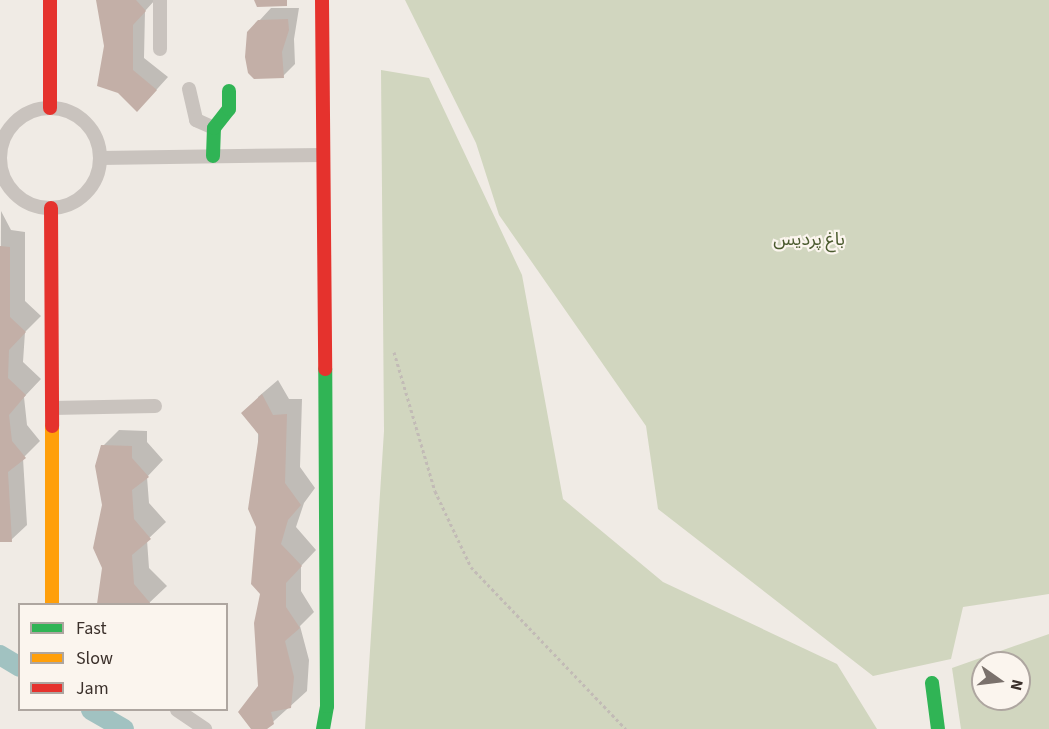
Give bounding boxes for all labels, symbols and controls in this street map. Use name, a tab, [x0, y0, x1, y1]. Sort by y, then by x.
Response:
park label: باغ پردیس	[773, 229, 845, 251]
legend	[18, 603, 228, 711]
text: Fast	[76, 616, 107, 641]
text: Slow	[76, 646, 113, 671]
north arrow	[971, 651, 1031, 711]
text: Jam	[76, 676, 109, 701]
text: N	[1005, 677, 1028, 693]

